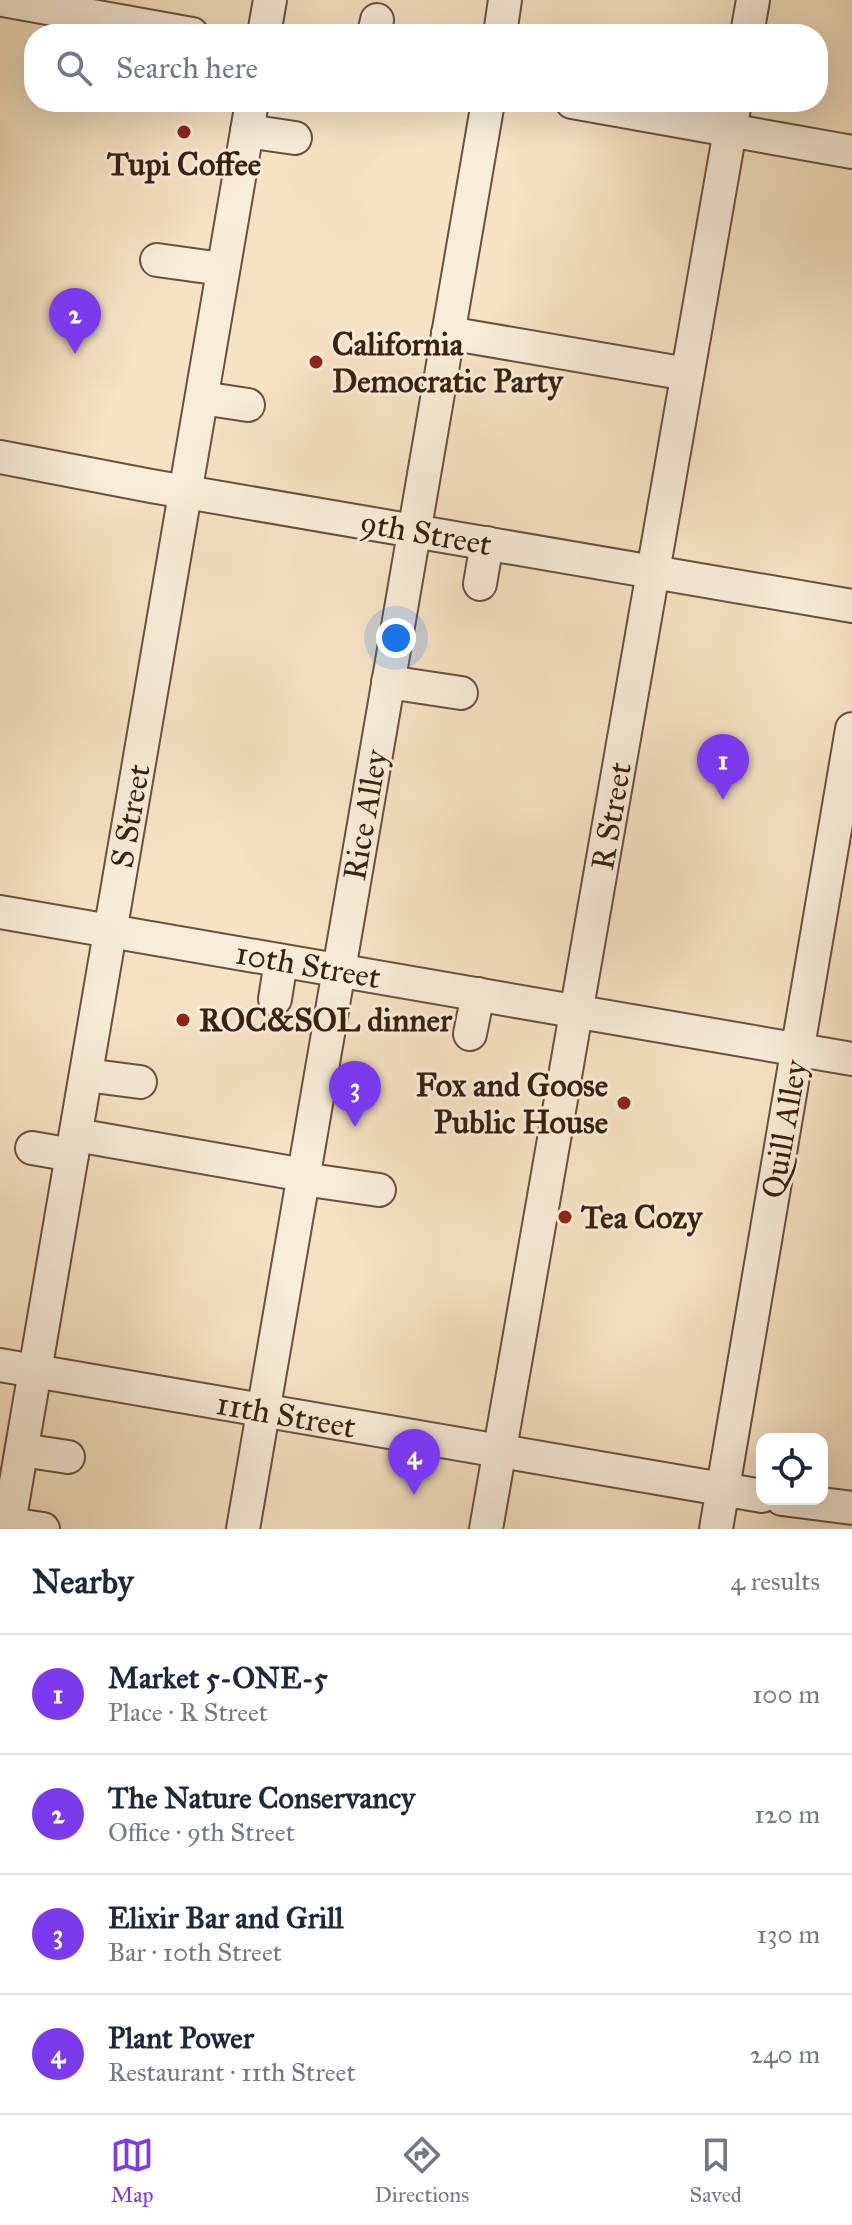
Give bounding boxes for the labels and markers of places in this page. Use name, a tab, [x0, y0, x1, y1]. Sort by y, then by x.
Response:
marker: Tupi Coffee	[175, 123, 193, 141]
place label: Tupi Coffee	[107, 145, 261, 184]
pin: 2	[49, 288, 101, 354]
place label: California Democratic Party	[332, 325, 564, 401]
marker: California Democratic Party	[307, 353, 325, 371]
pin: 1	[697, 734, 749, 800]
place label: ROC&SOL dinner	[199, 1001, 453, 1040]
marker: ROC&SOL dinner	[174, 1011, 192, 1029]
pin: 3	[329, 1061, 381, 1127]
place label: Fox and Goose Public House	[416, 1066, 608, 1142]
marker: Fox and Goose Public House	[615, 1094, 633, 1112]
place label: Tea Cozy	[581, 1198, 703, 1237]
marker: Tea Cozy	[556, 1208, 574, 1226]
pin: 4	[388, 1429, 440, 1495]

